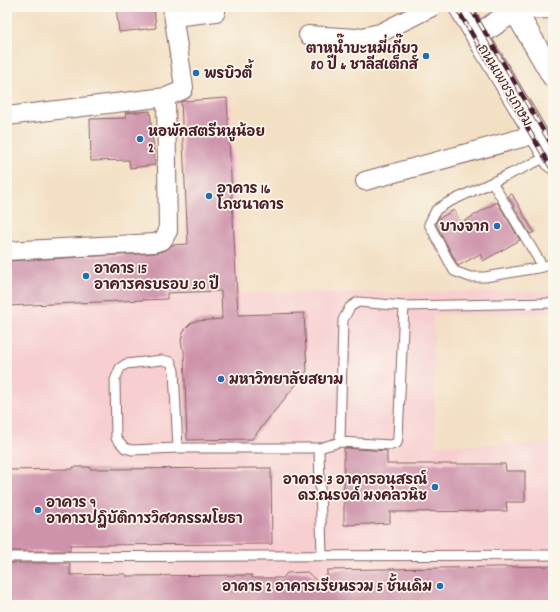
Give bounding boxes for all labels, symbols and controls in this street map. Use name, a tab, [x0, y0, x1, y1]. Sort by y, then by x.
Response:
place label: ตาหน๊ำบะหมี่เกี๊ยว 80 ปี & ชาลีสเต็กส์	[306, 33, 419, 76]
street label: ถนนเพชรเกษม	[472, 41, 537, 131]
marker: ตาหน๊ำบะหมี่เกี๊ยว 80 ปี & ชาลีสเต็กส์	[421, 51, 431, 61]
place label: พรบิวตี้	[204, 58, 255, 85]
marker: พรบิวตี้	[191, 68, 201, 78]
place label: หอพักสตรีหนูน้อย 2	[148, 121, 265, 159]
marker: หอพักสตรีหนูน้อย 2	[135, 134, 145, 144]
place label: อาคาร 16 โภชนาคาร	[216, 180, 284, 216]
marker: อาคาร 16 โภชนาคาร	[204, 191, 214, 201]
place label: บางจาก	[440, 218, 489, 238]
marker: บางจาก	[492, 221, 502, 231]
place label: อาคาร 15 อาคารครบรอบ 30 ปี	[94, 260, 219, 296]
marker: อาคาร 15 อาคารครบรอบ 30 ปี	[81, 271, 91, 281]
place label: มหาวิทยาลัยสยาม	[229, 370, 343, 391]
marker: มหาวิทยาลัยสยาม	[216, 374, 226, 384]
place label: อาคาร 3 อาคารอนุสรณ์ ดร.ณรงค์ มงคลวนิช	[283, 469, 427, 507]
marker: อาคาร 3 อาคารอนุสรณ์ ดร.ณรงค์ มงคลวนิช	[430, 482, 440, 492]
place label: อาคาร 9 อาคารปฏิบัติการวิศวกรรมโยธา	[46, 494, 242, 530]
marker: อาคาร 9 อาคารปฏิบัติการวิศวกรรมโยธา	[33, 505, 43, 515]
place label: อาคาร 2 อาคารเรียนรวม 5 ชั้นเดิม	[222, 572, 432, 598]
marker: อาคาร 2 อาคารเรียนรวม 5 ชั้นเดิม	[435, 581, 445, 591]

